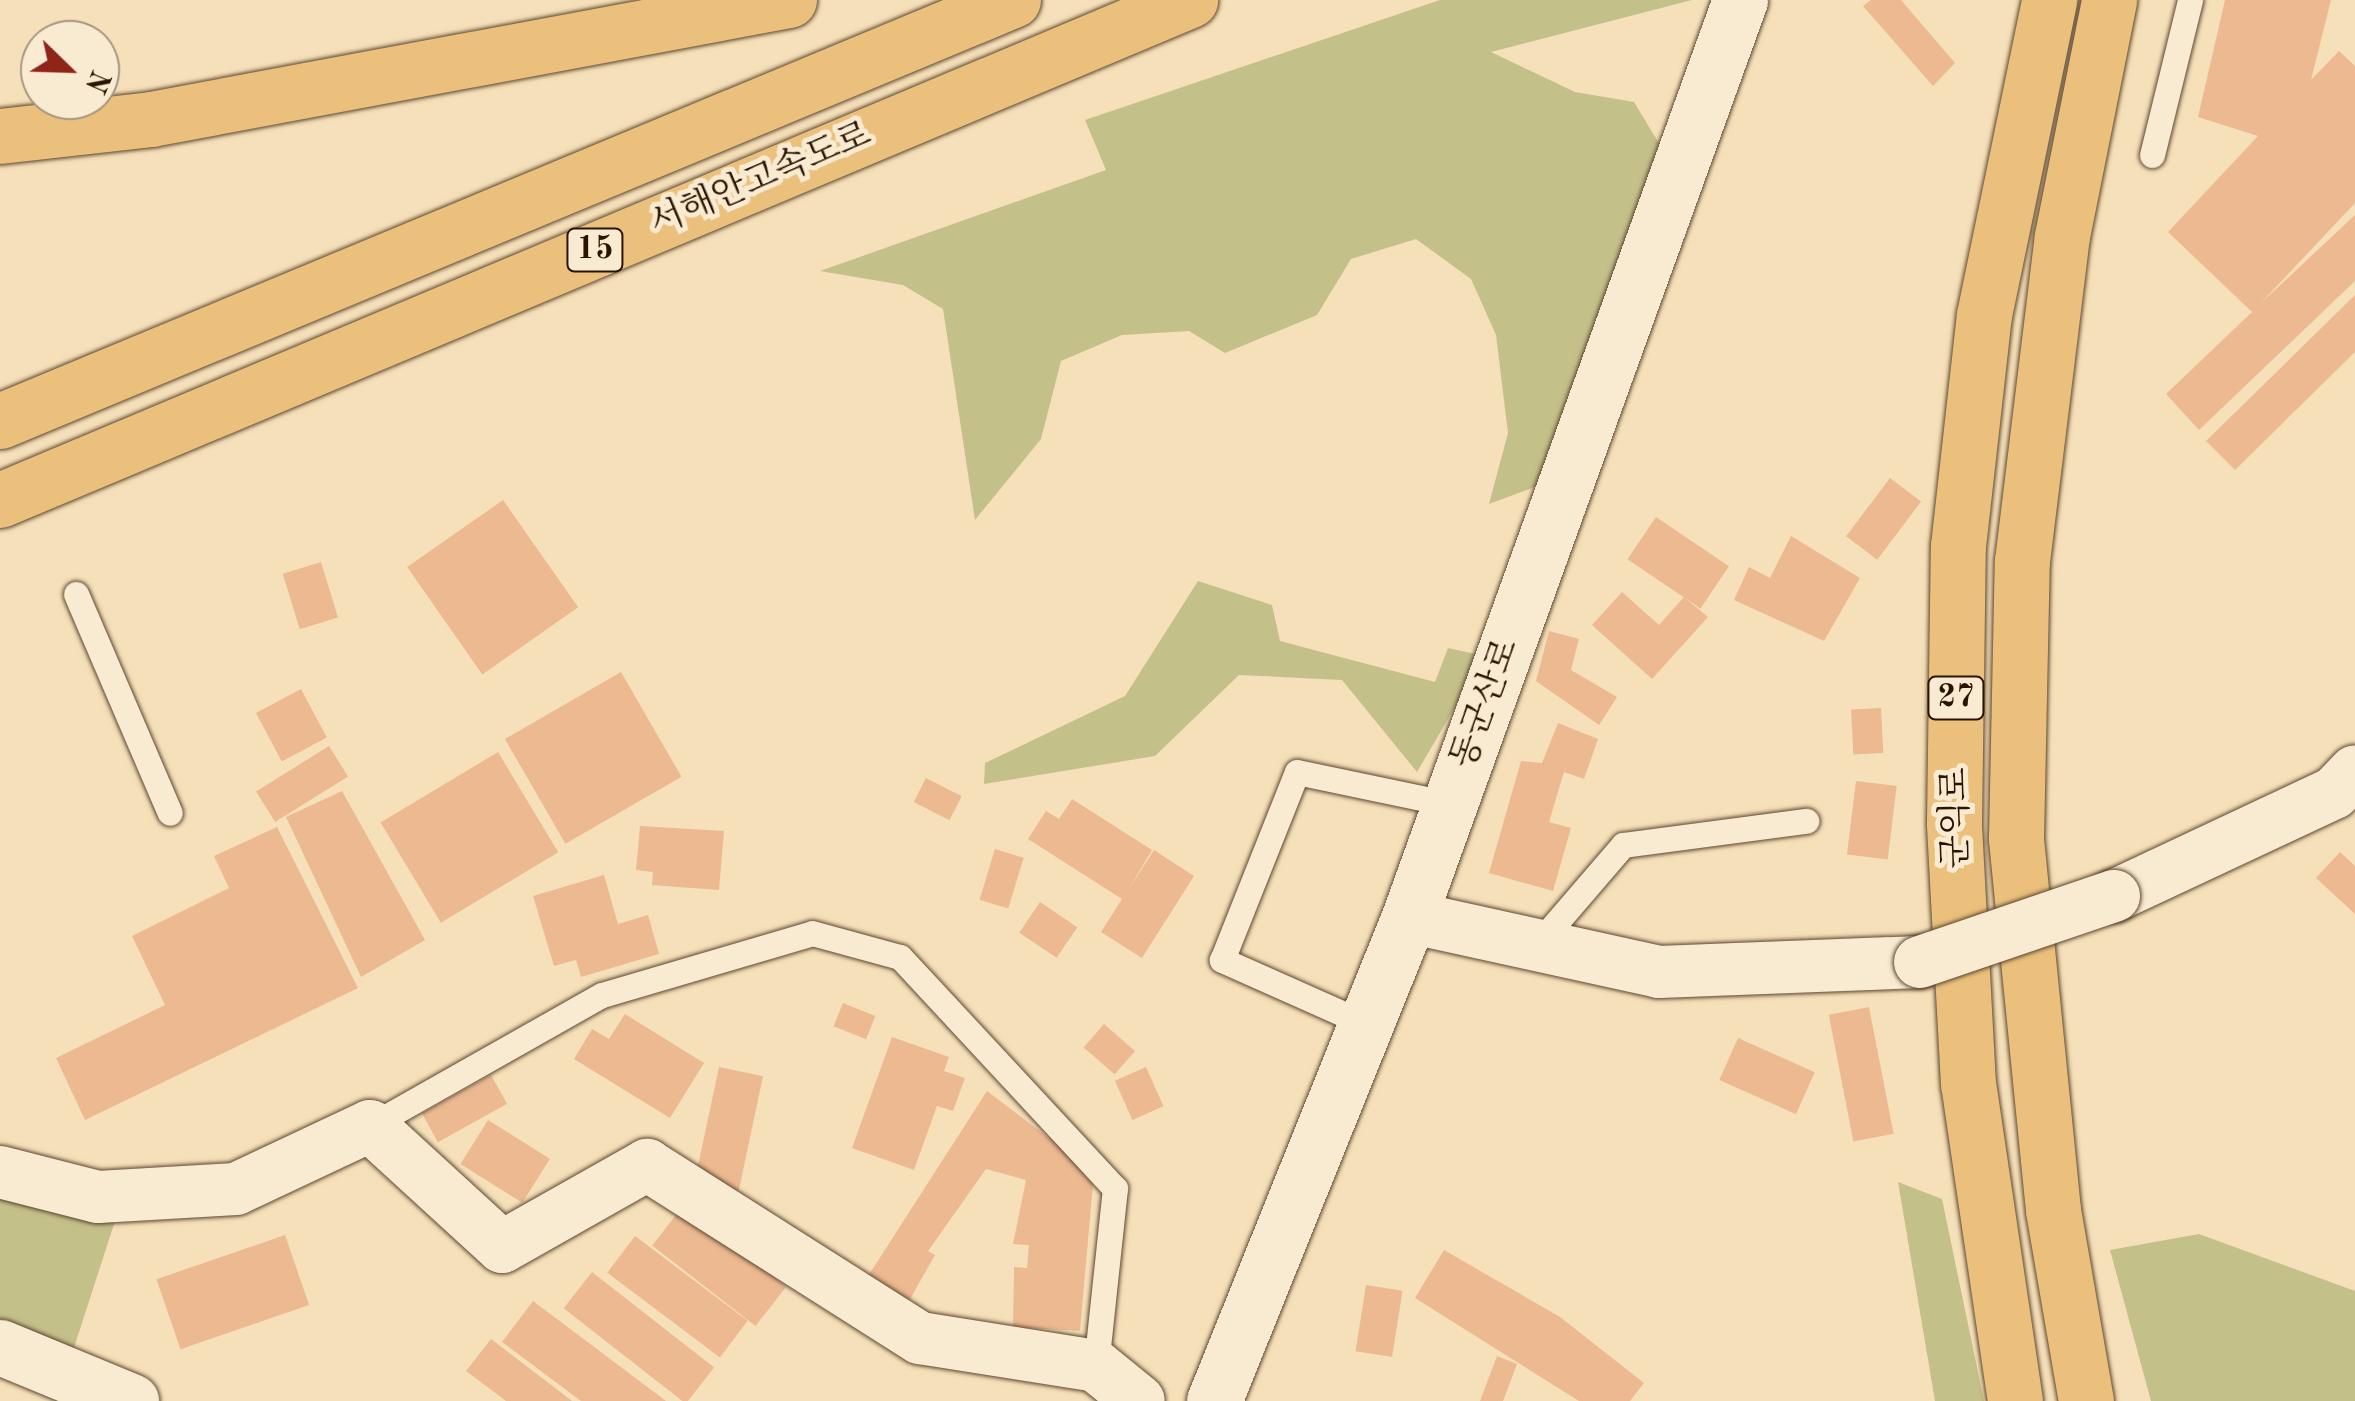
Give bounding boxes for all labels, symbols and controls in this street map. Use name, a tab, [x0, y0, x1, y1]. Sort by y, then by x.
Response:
north arrow	[20, 20, 120, 120]
text: N	[79, 66, 113, 96]
street label: 서해안고속도로	[644, 114, 878, 246]
road number: 15	[565, 223, 625, 277]
street label: 동군산로	[1443, 633, 1529, 775]
road number: 27	[1926, 671, 1986, 725]
street label: 군익로	[1935, 767, 1979, 869]

